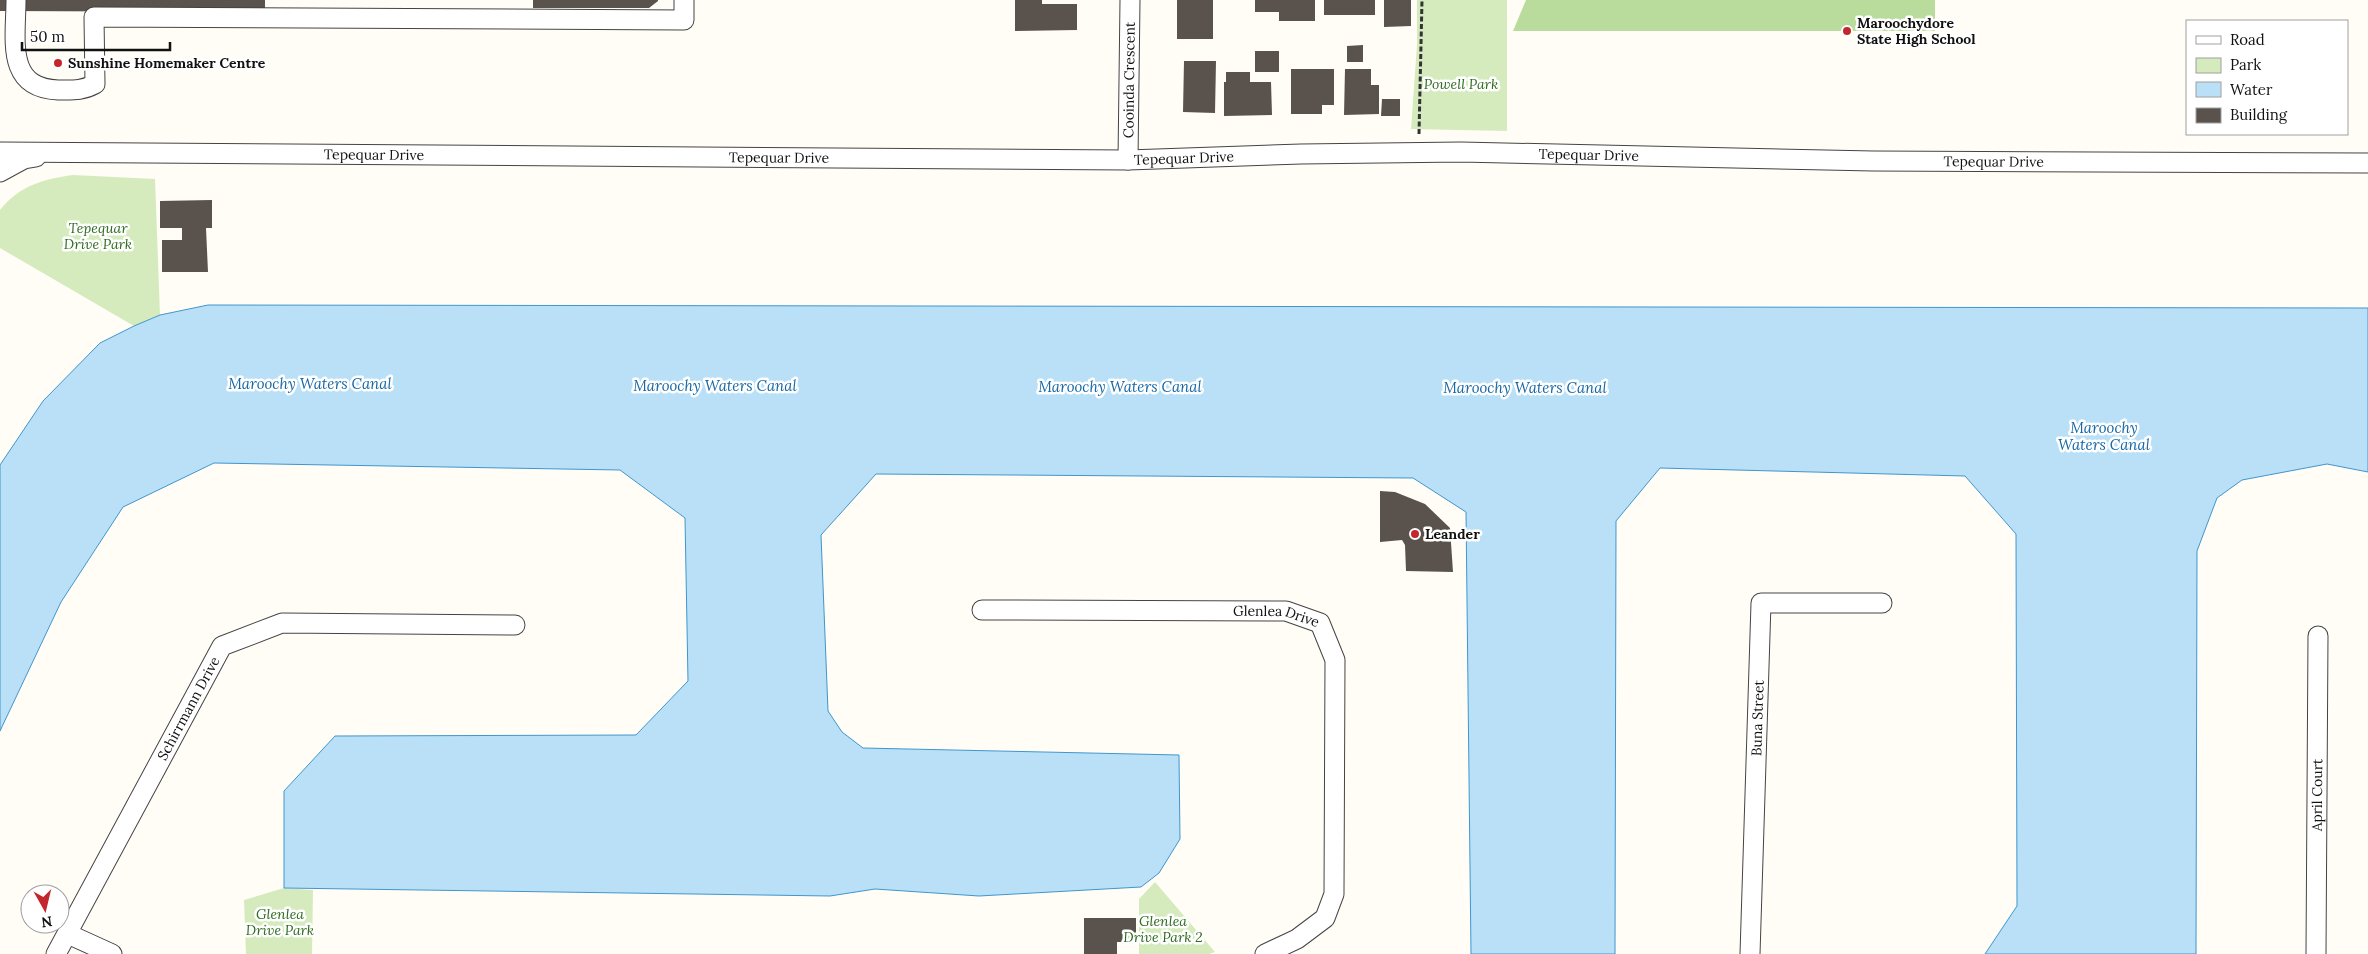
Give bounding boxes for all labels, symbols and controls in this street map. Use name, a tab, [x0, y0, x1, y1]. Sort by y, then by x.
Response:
place label: Maroochydore State High School	[1857, 14, 1976, 48]
scale bar	[22, 20, 170, 52]
legend	[2186, 20, 2348, 135]
street label: Cooinda Crescent	[1119, 21, 1139, 138]
marker: Maroochydore State High School	[1841, 25, 1853, 37]
text: 50 m	[30, 27, 65, 46]
text: Road	[2230, 30, 2265, 49]
place label: Sunshine Homemaker Centre	[68, 54, 266, 72]
text: Park	[2230, 55, 2261, 74]
marker: Sunshine Homemaker Centre	[52, 57, 64, 69]
park label: Powell Park	[1424, 75, 1498, 93]
text: Water	[2230, 80, 2273, 99]
text: Building	[2230, 105, 2288, 124]
street label: Tepequar Drive	[324, 145, 425, 164]
street label: Tepequar Drive	[1539, 145, 1640, 165]
street label: Tepequar Drive	[1134, 147, 1235, 169]
street label: Tepequar Drive	[729, 148, 830, 167]
street label: Tepequar Drive	[1944, 152, 2044, 171]
park label: Tepequar Drive Park	[64, 219, 132, 253]
water label: Maroochy Waters Canal	[228, 374, 393, 393]
water label: Maroochy Waters Canal	[633, 376, 798, 395]
water label: Maroochy Waters Canal	[1038, 377, 1203, 396]
water label: Maroochy Waters Canal	[1443, 378, 1608, 397]
water label: Maroochy Waters Canal	[2058, 418, 2151, 454]
place label: Leander	[1425, 525, 1480, 543]
marker: Leander	[1409, 528, 1421, 540]
street label: Glenlea Drive	[1233, 602, 1322, 631]
street label: Schirrmann Drive	[153, 653, 224, 763]
street label: Buna Street	[1747, 679, 1768, 756]
street label: April Court	[2308, 758, 2326, 832]
north arrow	[20, 884, 70, 934]
park label: Glenlea Drive Park	[246, 905, 314, 939]
text: N	[40, 912, 53, 932]
park label: Glenlea Drive Park 2	[1123, 912, 1203, 946]

